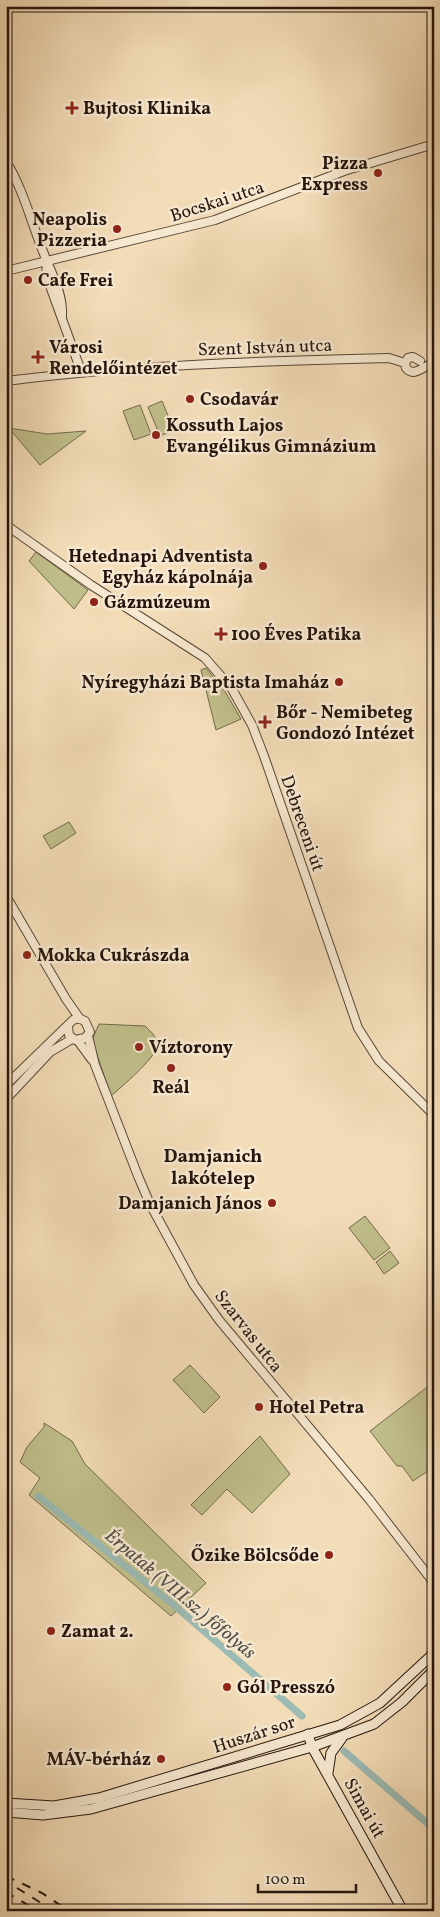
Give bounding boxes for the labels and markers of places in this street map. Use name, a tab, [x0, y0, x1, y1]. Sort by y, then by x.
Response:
place label: Bujtosi Klinika	[83, 97, 211, 122]
marker: Bujtosi Klinika	[65, 101, 79, 115]
place label: Pizza Express	[301, 152, 368, 198]
marker: Pizza Express	[372, 167, 384, 179]
place label: Neapolis Pizzeria	[33, 208, 107, 254]
marker: Neapolis Pizzeria	[111, 223, 123, 235]
place label: Cafe Frei	[38, 269, 113, 294]
marker: Cafe Frei	[22, 274, 34, 286]
place label: Városi Rendelőintézet	[49, 336, 178, 382]
marker: Városi Rendelőintézet	[31, 350, 45, 364]
place label: Csodavár	[200, 388, 279, 413]
marker: Csodavár	[184, 393, 196, 405]
place label: Kossuth Lajos Evangélikus Gimnázium	[166, 414, 376, 460]
marker: Kossuth Lajos Evangélikus Gimnázium	[150, 429, 162, 441]
place label: Hetednapi Adventista Egyház kápolnája	[68, 545, 253, 591]
marker: Hetednapi Adventista Egyház kápolnája	[257, 560, 269, 572]
place label: Gázmúzeum	[104, 591, 211, 616]
marker: Gázmúzeum	[88, 596, 100, 608]
place label: 100 Éves Patika	[231, 623, 361, 648]
marker: 100 Éves Patika	[215, 628, 227, 640]
place label: Nyíregyházi Baptista Imaház	[82, 671, 329, 696]
marker: Nyíregyházi Baptista Imaház	[333, 676, 345, 688]
place label: Bőr - Nemibeteg Gondozó Intézet	[276, 701, 415, 747]
marker: Bőr - Nemibeteg Gondozó Intézet	[258, 715, 272, 729]
place label: Mokka Cukrászda	[37, 944, 190, 969]
marker: Mokka Cukrászda	[21, 949, 33, 961]
place label: Víztorony	[149, 1036, 233, 1061]
marker: Víztorony	[133, 1041, 145, 1053]
marker: Reál	[165, 1062, 177, 1074]
place label: Reál	[152, 1076, 190, 1101]
place label: Damjanich János	[118, 1192, 262, 1217]
marker: Damjanich János	[266, 1197, 278, 1209]
place label: Hotel Petra	[269, 1396, 365, 1421]
marker: Hotel Petra	[253, 1401, 265, 1413]
place label: Őzike Bölcsőde	[191, 1544, 319, 1569]
marker: Őzike Bölcsőde	[323, 1549, 335, 1561]
place label: Zamat 2.	[61, 1620, 134, 1645]
marker: Zamat 2.	[45, 1625, 57, 1637]
place label: Gól Presszó	[237, 1676, 335, 1701]
marker: Gól Presszó	[221, 1681, 233, 1693]
place label: MÁV-bérház	[46, 1748, 151, 1773]
marker: MÁV-bérház	[155, 1753, 167, 1765]

